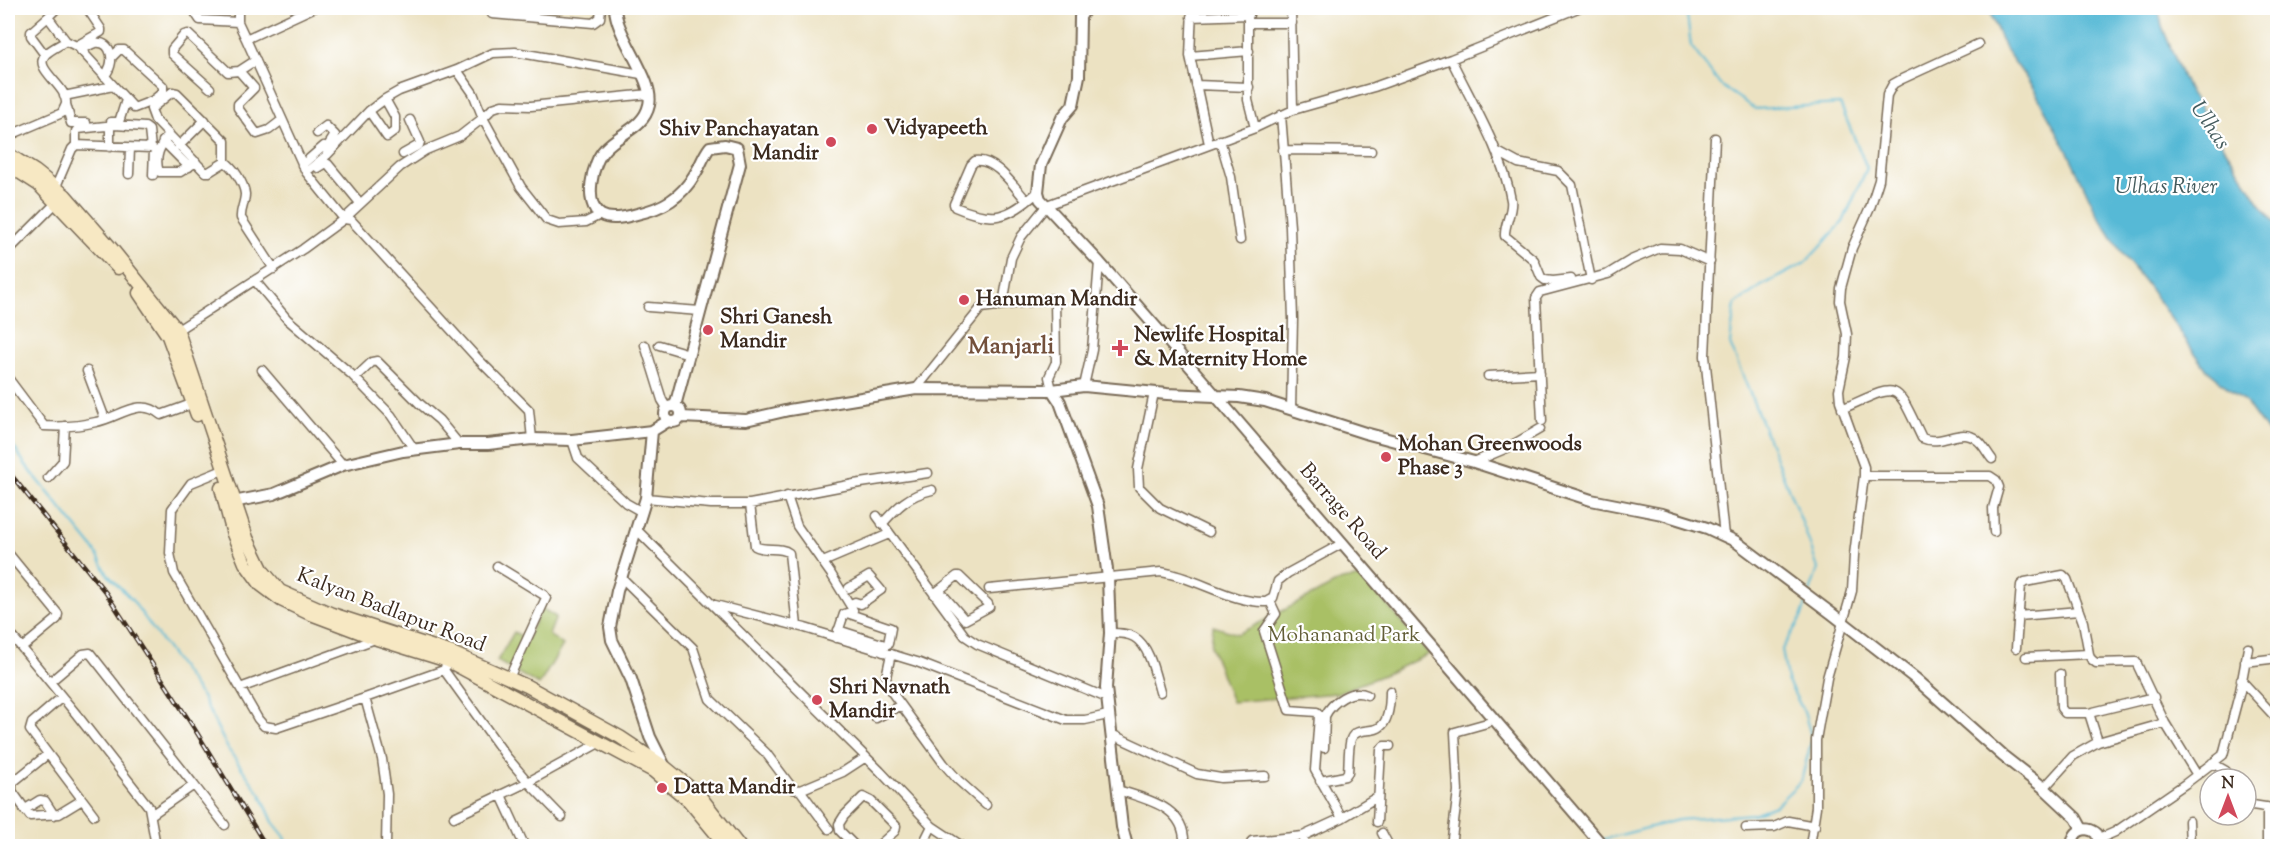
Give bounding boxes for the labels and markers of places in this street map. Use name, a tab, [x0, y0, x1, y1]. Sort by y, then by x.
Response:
place label: Vidyapeeth	[884, 114, 988, 144]
place label: Shiv Panchayatan Mandir	[659, 115, 820, 169]
marker: Vidyapeeth	[865, 122, 879, 136]
marker: Shiv Panchayatan Mandir	[824, 135, 838, 149]
place label: Hanuman Mandir	[976, 285, 1137, 315]
marker: Hanuman Mandir	[957, 293, 971, 307]
place label: Shri Ganesh Mandir	[720, 303, 833, 357]
place label: Newlife Hospital & Maternity Home	[1134, 321, 1308, 375]
marker: Shri Ganesh Mandir	[701, 323, 715, 337]
marker: Newlife Hospital & Maternity Home	[1111, 339, 1129, 357]
place label: Mohan Greenwoods Phase 3	[1398, 430, 1582, 484]
marker: Mohan Greenwoods Phase 3	[1379, 450, 1393, 464]
place label: Shri Navnath Mandir	[829, 673, 951, 727]
marker: Shri Navnath Mandir	[810, 693, 824, 707]
place label: Datta Mandir	[674, 773, 796, 803]
marker: Datta Mandir	[655, 781, 669, 795]

